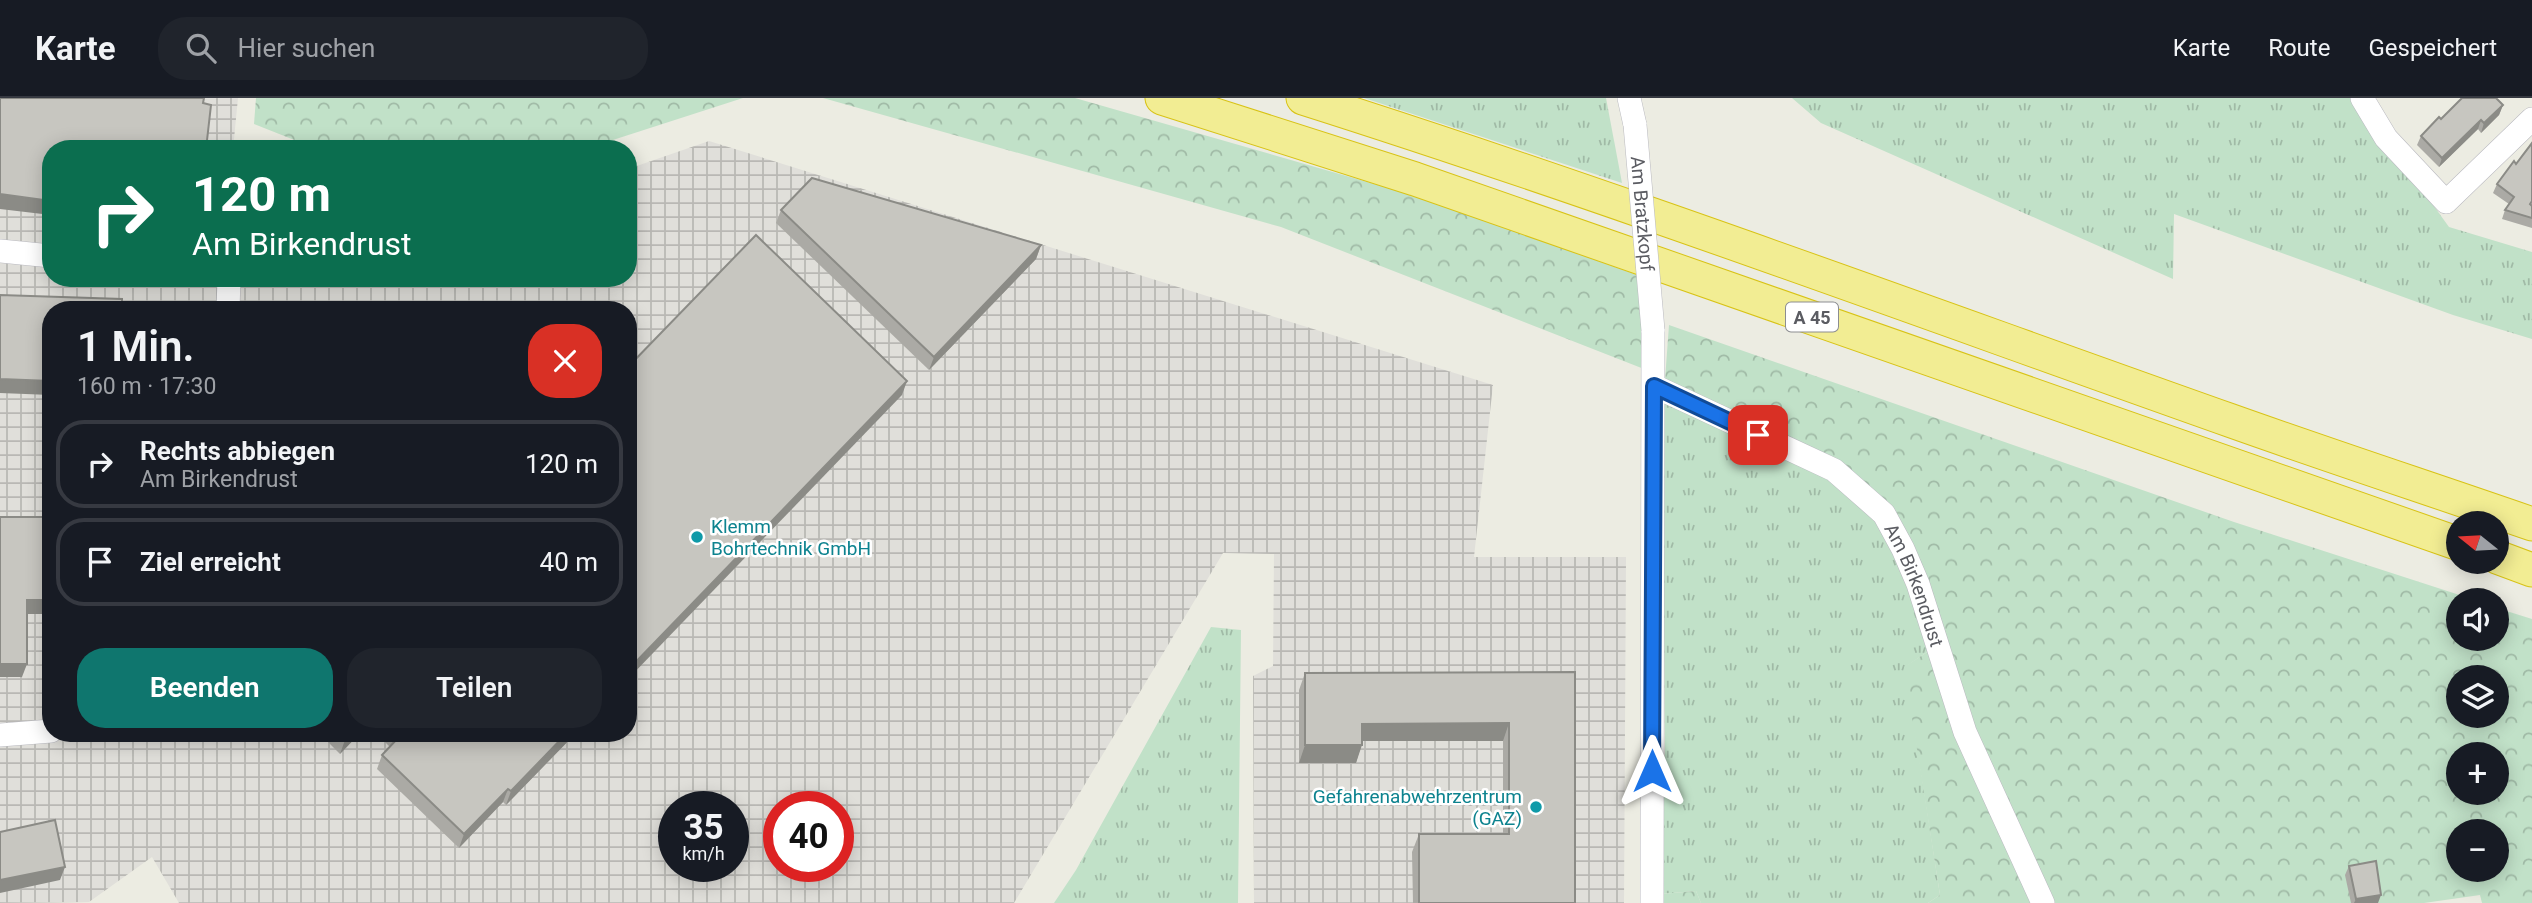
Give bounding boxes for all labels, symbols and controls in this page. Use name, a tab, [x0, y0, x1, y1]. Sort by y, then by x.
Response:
search box	[158, 17, 648, 80]
text: Karte	[35, 29, 116, 68]
icon: search	[182, 29, 220, 67]
text: Hier suchen	[238, 33, 375, 63]
text: Karte	[2173, 34, 2230, 62]
text: Route	[2268, 34, 2330, 62]
text: Gespeichert	[2368, 34, 2497, 62]
street label: Am Bratzkopf	[1626, 155, 1659, 273]
text: 120 m	[192, 166, 331, 223]
icon: right	[77, 168, 168, 259]
text: Am Birkendrust	[192, 225, 412, 263]
road number: A 45	[1786, 302, 1838, 331]
text: 1 Min.	[77, 322, 195, 371]
button: close	[528, 324, 602, 398]
text: 160 m · 17:30	[77, 373, 216, 400]
pin	[1728, 405, 1788, 465]
icon: arrive	[1739, 416, 1777, 454]
text: Rechts abbiegen	[140, 436, 335, 466]
icon: right	[81, 445, 119, 483]
text: 120 m	[525, 449, 598, 479]
text: Am Birkendrust	[140, 466, 298, 493]
north arrow	[2446, 511, 2510, 574]
map controls	[2446, 511, 2509, 882]
place label: Klemm Bohrtechnik GmbH	[711, 515, 871, 560]
street label: Am Birkendrust	[1880, 520, 1949, 650]
marker: Klemm Bohrtechnik GmbH	[689, 529, 705, 545]
icon: arrive	[81, 543, 119, 581]
text: Ziel erreicht	[140, 547, 281, 577]
text: 40 m	[540, 547, 598, 577]
button: sound	[2446, 588, 2509, 651]
button: Beenden	[77, 648, 333, 728]
button: Teilen	[347, 648, 602, 728]
button: layers	[2446, 665, 2509, 728]
position arrow	[1615, 734, 1689, 808]
button: +	[2446, 742, 2509, 805]
place label: Gefahrenabwehrzentrum (GAZ)	[1313, 785, 1522, 830]
speed limit sign: 40	[763, 791, 854, 882]
marker: Gefahrenabwehrzentrum (GAZ)	[1528, 799, 1544, 815]
text: 35	[683, 807, 724, 848]
button: −	[2446, 819, 2509, 882]
text: km/h	[682, 843, 725, 864]

